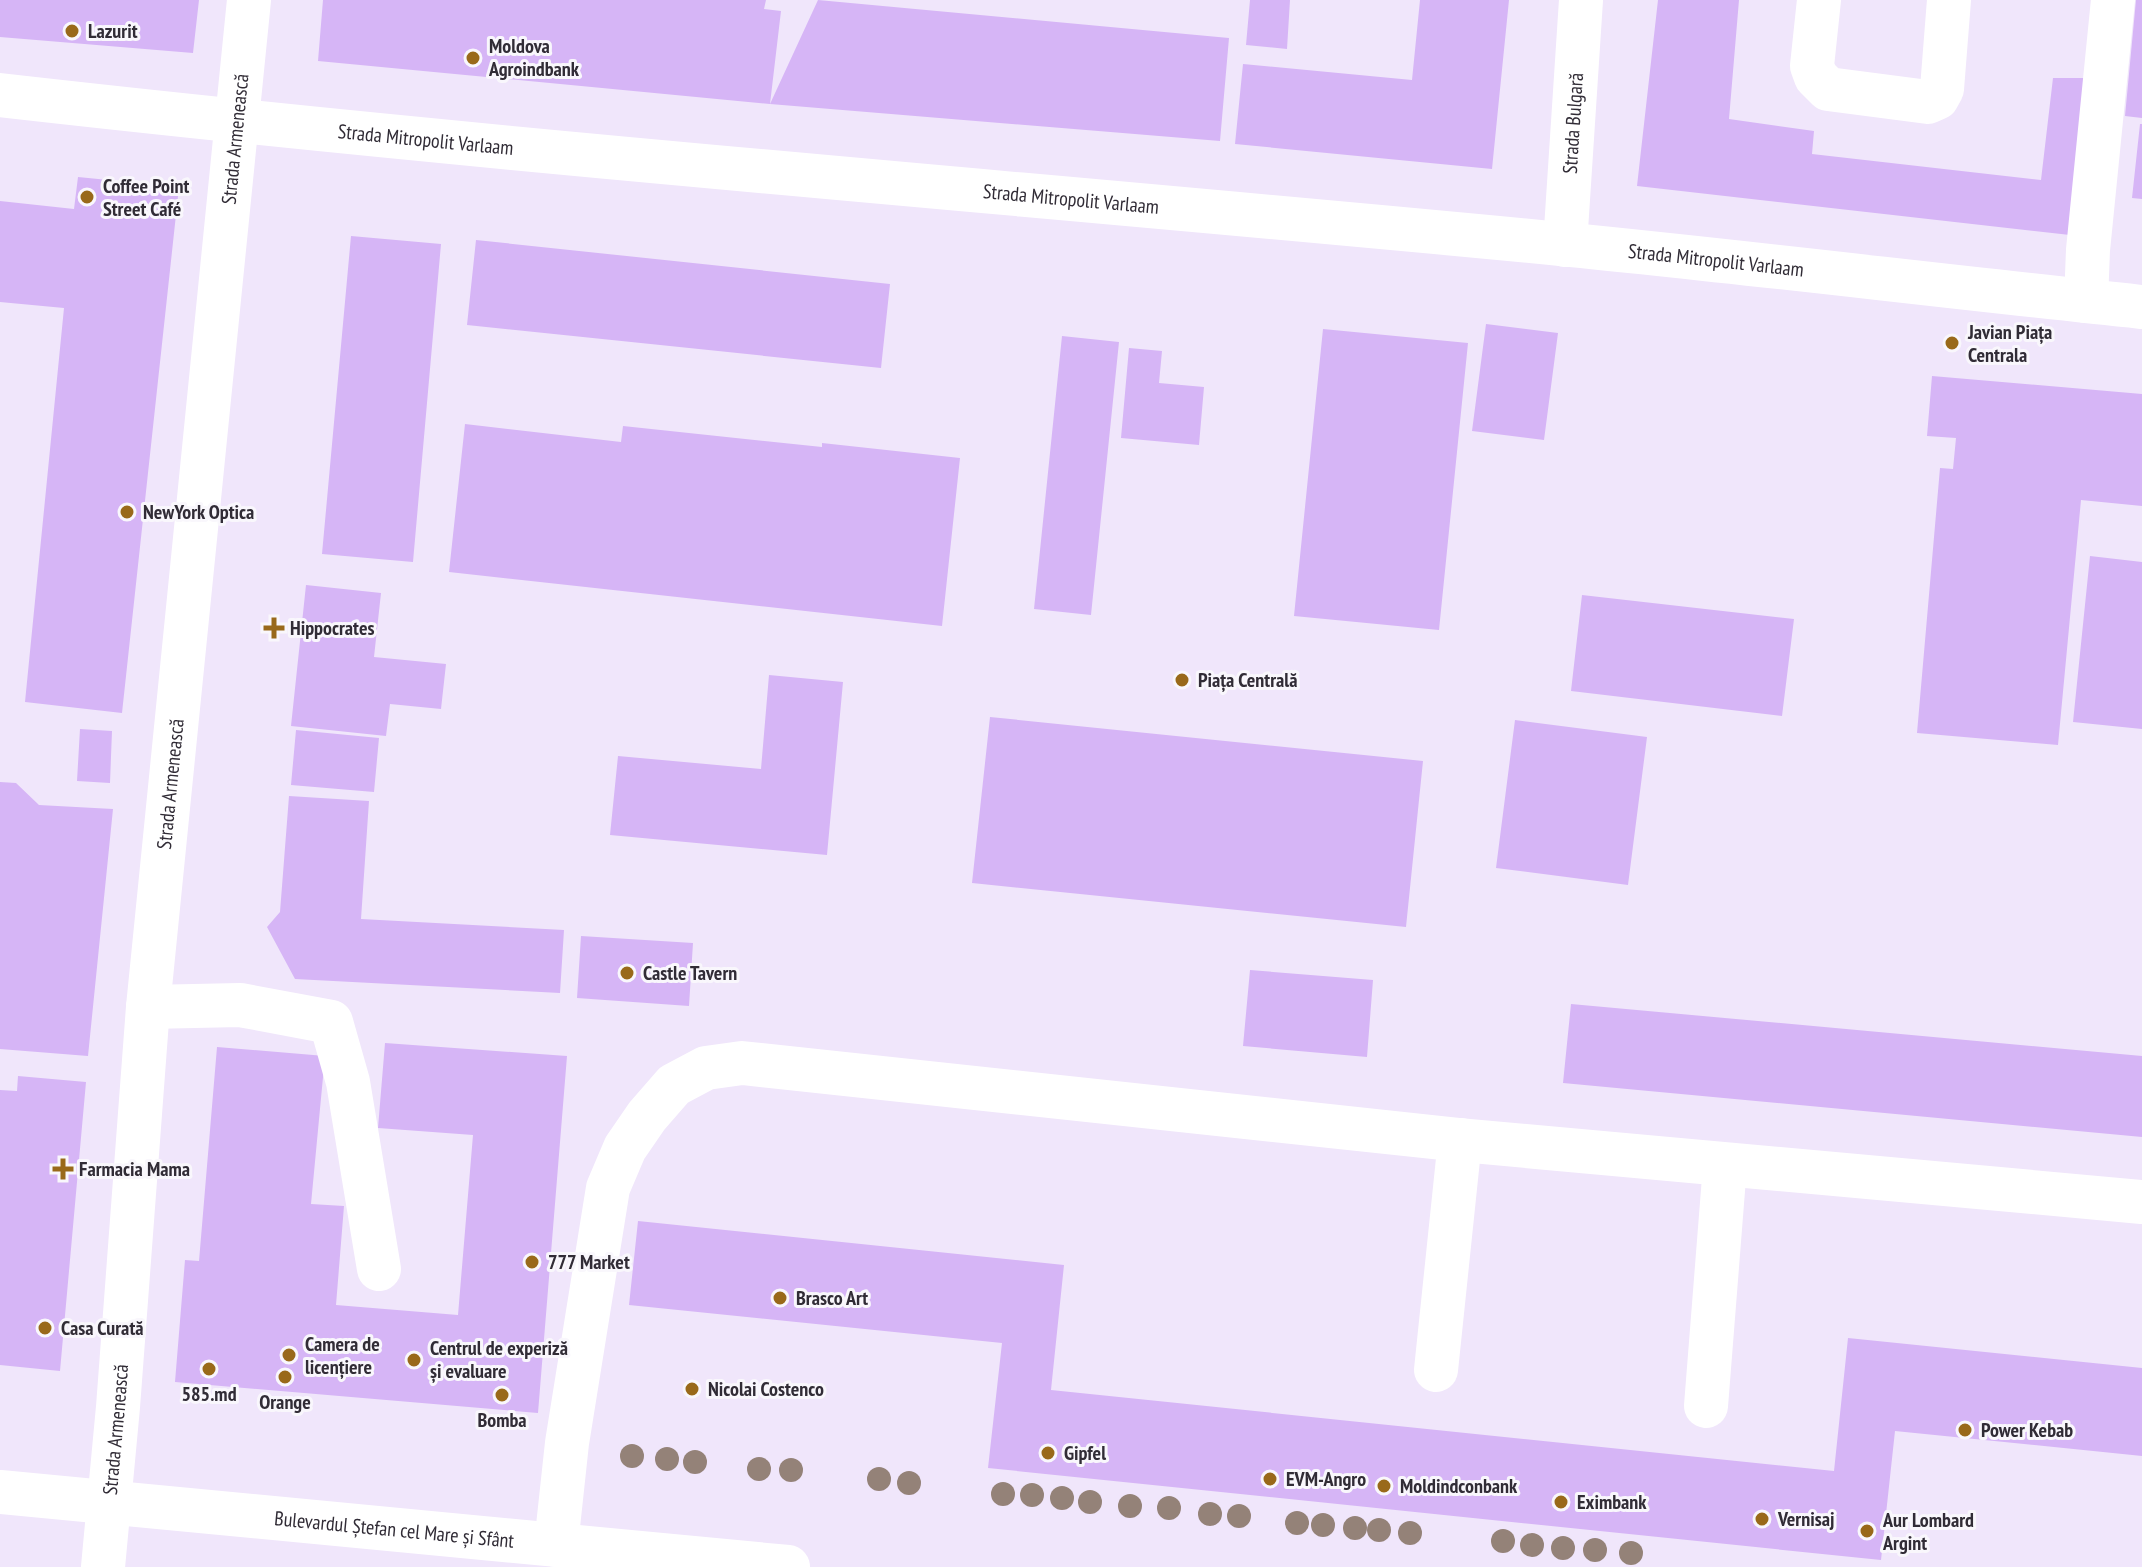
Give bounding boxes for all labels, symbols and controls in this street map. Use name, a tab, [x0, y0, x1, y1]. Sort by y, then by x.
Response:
place label: Lazurit	[88, 18, 138, 44]
marker: Lazurit	[63, 22, 81, 40]
place label: Moldova Agroindbank	[488, 33, 580, 82]
marker: Moldova Agroindbank	[464, 49, 482, 67]
street label: Strada Bulgară	[1557, 72, 1589, 175]
street label: Strada Armenească	[216, 73, 255, 206]
street label: Strada Mitropolit Varlaam	[337, 118, 515, 161]
place label: Coffee Point Street Café	[103, 173, 189, 222]
street label: Strada Mitropolit Varlaam	[982, 178, 1160, 220]
marker: Coffee Point Street Café	[78, 188, 96, 206]
street label: Strada Mitropolit Varlaam	[1627, 238, 1805, 283]
place label: Javian Piața Centrala	[1967, 319, 2052, 368]
marker: Javian Piața Centrala	[1943, 334, 1961, 352]
place label: NewYork Optica	[143, 499, 254, 525]
marker: NewYork Optica	[118, 503, 136, 521]
place label: Hippocrates	[290, 615, 374, 641]
marker: Hippocrates	[265, 619, 283, 637]
place label: Piața Centrală	[1198, 667, 1297, 693]
marker: Piața Centrală	[1173, 671, 1191, 689]
street label: Strada Armenească	[151, 717, 190, 850]
place label: Castle Tavern	[643, 960, 737, 986]
marker: Castle Tavern	[618, 964, 636, 982]
place label: Farmacia Mama	[79, 1156, 190, 1182]
marker: Farmacia Mama	[54, 1160, 72, 1178]
place label: 777 Market	[548, 1249, 630, 1275]
marker: 777 Market	[523, 1253, 541, 1271]
place label: Brasco Art	[796, 1285, 868, 1311]
marker: Brasco Art	[771, 1289, 789, 1307]
place label: Casa Curată	[61, 1315, 143, 1341]
marker: Casa Curată	[36, 1319, 54, 1337]
place label: Camera de licențiere	[305, 1331, 380, 1380]
place label: Centrul de experiză și evaluare	[430, 1335, 568, 1384]
marker: Camera de licențiere	[280, 1346, 298, 1364]
marker: Centrul de experiză și evaluare	[405, 1351, 423, 1369]
marker: 585.md	[200, 1360, 218, 1378]
street label: Strada Armenească	[97, 1363, 134, 1496]
marker: Orange	[276, 1368, 294, 1386]
place label: Nicolai Costenco	[708, 1376, 824, 1402]
marker: Nicolai Costenco	[683, 1380, 701, 1398]
place label: 585.md	[181, 1381, 237, 1407]
marker: Bomba	[493, 1386, 511, 1404]
place label: Orange	[259, 1389, 311, 1415]
place label: Bomba	[477, 1407, 527, 1433]
place label: Power Kebab	[1981, 1417, 2073, 1443]
marker: Power Kebab	[1956, 1421, 1974, 1439]
place label: Gipfel	[1064, 1440, 1106, 1466]
marker: Gipfel	[1039, 1444, 1057, 1462]
place label: EVM-Angro	[1286, 1466, 1366, 1492]
marker: EVM-Angro	[1261, 1470, 1279, 1488]
place label: Moldindconbank	[1400, 1473, 1518, 1499]
marker: Moldindconbank	[1375, 1477, 1393, 1495]
place label: Eximbank	[1577, 1489, 1647, 1515]
marker: Eximbank	[1552, 1493, 1570, 1511]
street label: Bulevardul Ștefan cel Mare și Sfânt	[273, 1505, 516, 1554]
place label: Vernisaj	[1777, 1506, 1834, 1532]
place label: Aur Lombard Argint	[1882, 1507, 1974, 1556]
marker: Vernisaj	[1753, 1510, 1771, 1528]
marker: Aur Lombard Argint	[1858, 1522, 1876, 1540]

